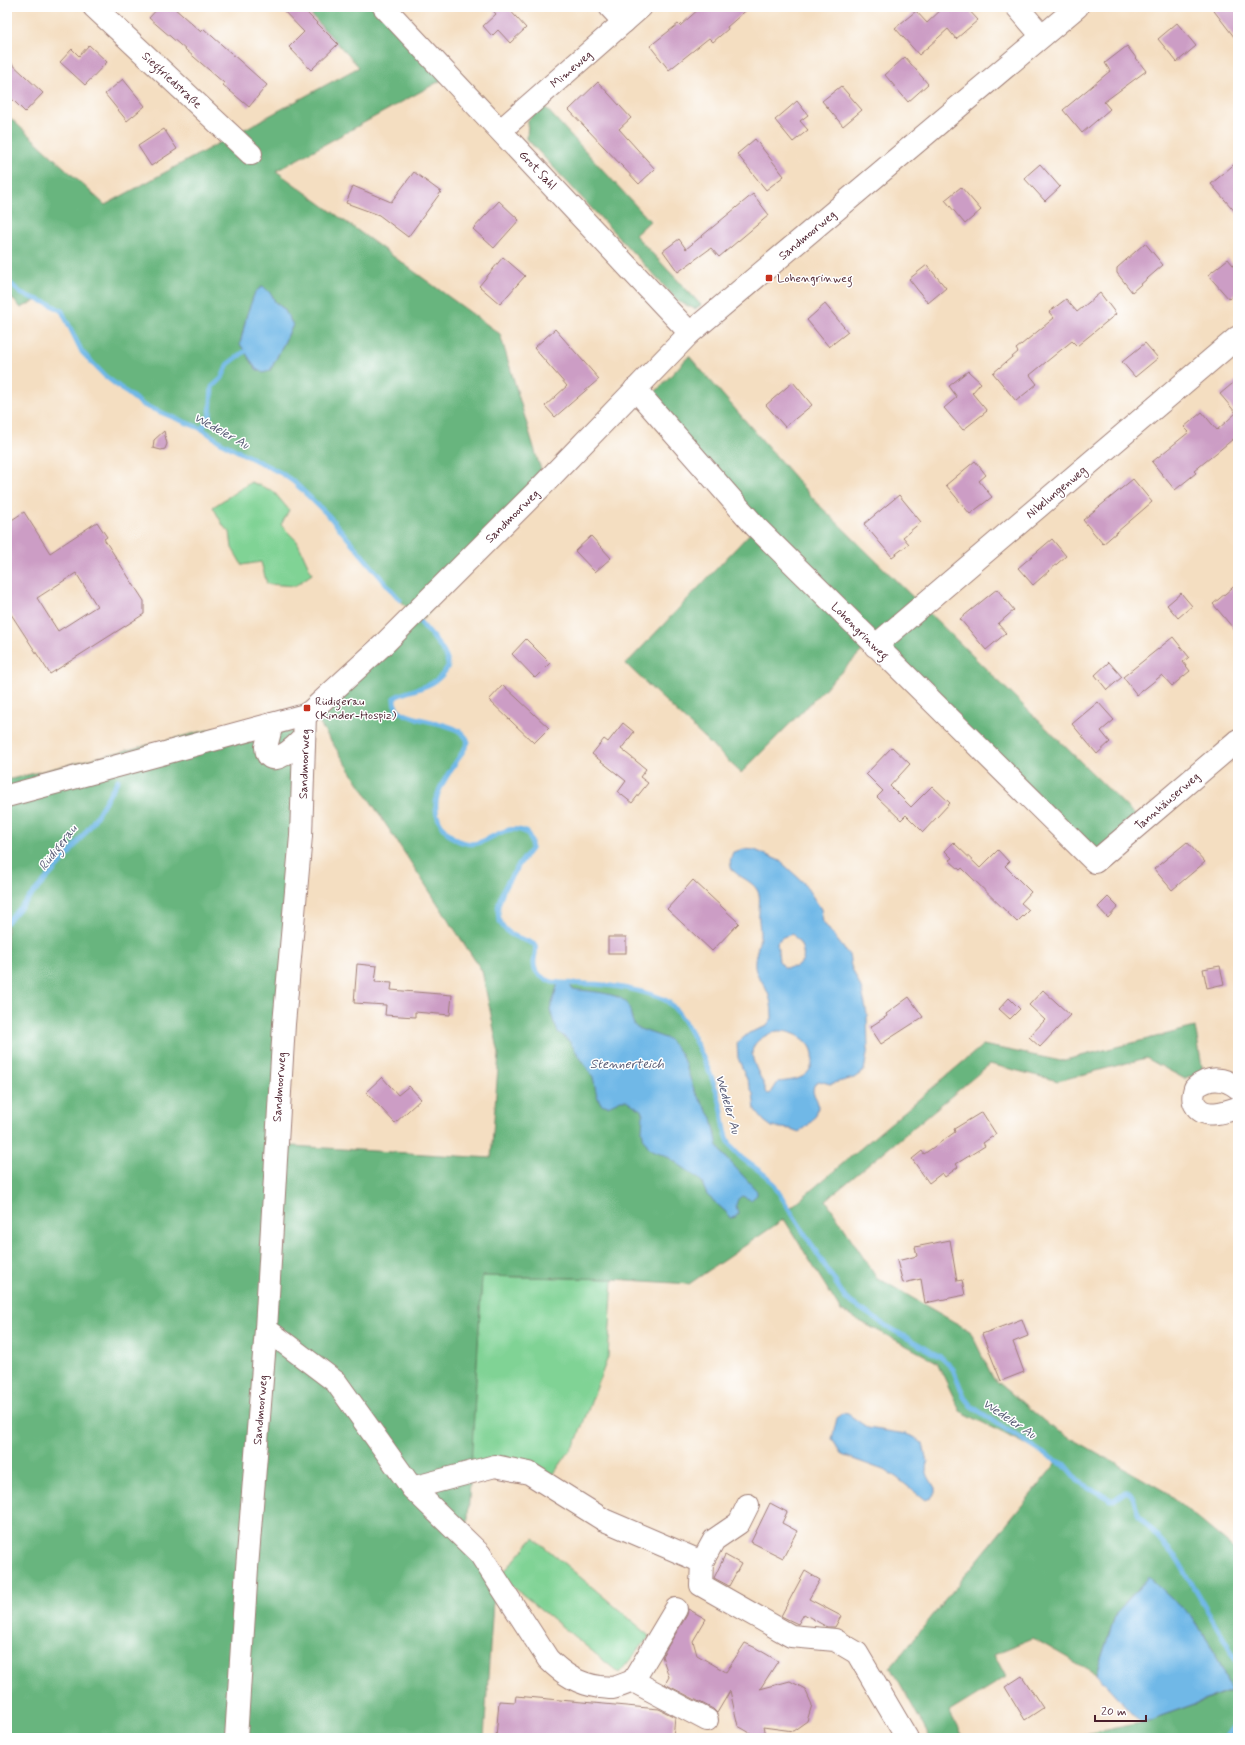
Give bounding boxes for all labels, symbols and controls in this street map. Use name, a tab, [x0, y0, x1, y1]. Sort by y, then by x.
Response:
street label: Mimeweg	[547, 47, 596, 92]
street label: Siegfriedstraße	[137, 49, 205, 113]
street label: Grot Sahl	[515, 147, 560, 194]
street label: Sandmoorweg	[776, 207, 840, 264]
place label: Lohengrinweg	[777, 271, 853, 288]
marker: Lohengrinweg	[764, 273, 774, 283]
water label: Wedeler Au	[191, 409, 252, 454]
street label: Nibelungenweg	[1023, 463, 1090, 523]
street label: Sandmoorweg	[482, 486, 543, 547]
street label: Lohengrinweg	[826, 599, 892, 665]
place label: Rüdigerau (Kinder-Hospiz)	[315, 694, 397, 724]
marker: Rüdigerau (Kinder-Hospiz)	[302, 703, 312, 713]
street label: Sandmoorweg	[296, 729, 314, 799]
street label: Tannhäuserweg	[1132, 769, 1203, 834]
water label: Rüdigerau	[35, 821, 84, 876]
street label: Sandmoorweg	[270, 1052, 290, 1123]
water label: Stennerteich	[590, 1056, 664, 1073]
water label: Wedeler Au	[711, 1073, 744, 1136]
street label: Sandmoorweg	[250, 1374, 272, 1446]
water label: Wedeler Au	[979, 1395, 1040, 1444]
scale bar	[1095, 1697, 1146, 1723]
text: 20 m	[1101, 1704, 1127, 1720]

